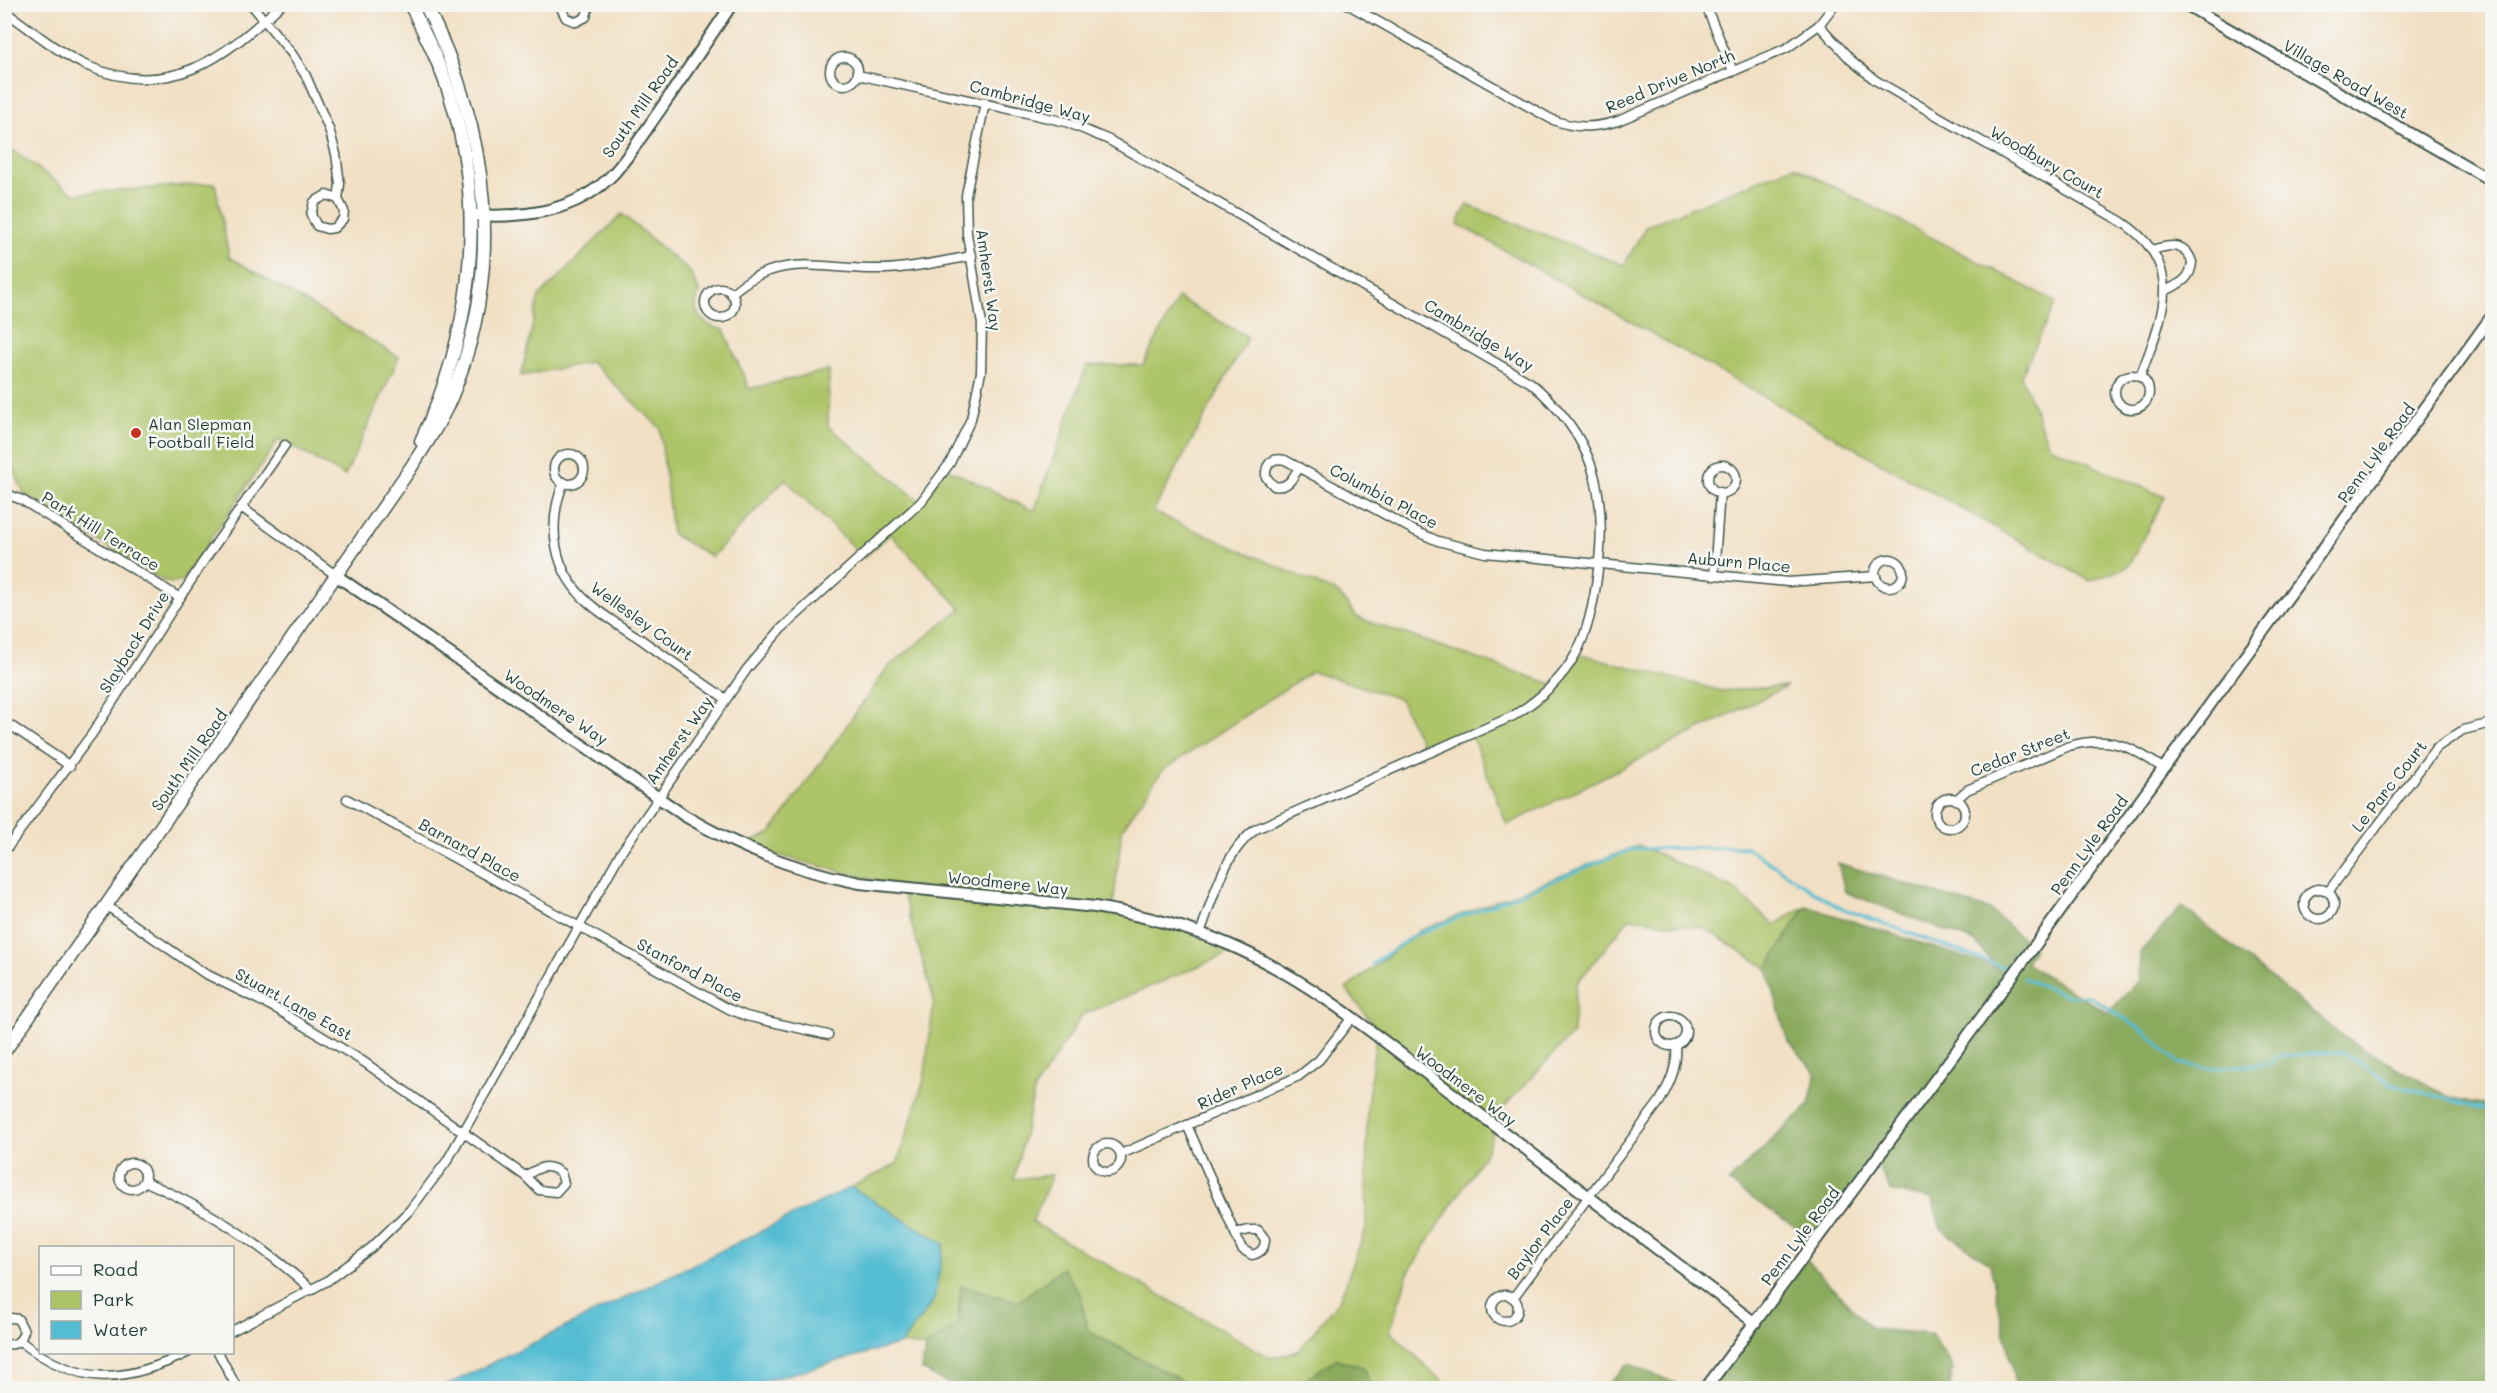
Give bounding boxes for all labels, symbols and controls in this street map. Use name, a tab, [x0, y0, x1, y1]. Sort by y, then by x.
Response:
street label: Village Road West	[2280, 34, 2413, 123]
street label: Reed Drive North	[1602, 44, 1737, 117]
street label: South Mill Road	[597, 52, 682, 162]
street label: Cambridge Way	[967, 74, 1093, 127]
street label: Woodbury Court	[1986, 120, 2108, 203]
street label: Amherst Way	[972, 227, 1007, 332]
street label: Cambridge Way	[1421, 294, 1538, 376]
street label: Penn Lyle Road	[2332, 399, 2419, 507]
place label: Alan Slepman Football Field	[148, 413, 254, 452]
marker: Alan Slepman Football Field	[129, 426, 143, 440]
street label: Columbia Place	[1326, 458, 1442, 533]
street label: Park Hill Terrace	[38, 486, 164, 575]
street label: Auburn Place	[1686, 547, 1792, 576]
street label: Wellesley Court	[587, 576, 698, 665]
street label: Slayback Drive	[94, 587, 173, 697]
street label: Woodmere Way	[500, 664, 612, 749]
street label: Amherst Way	[640, 691, 717, 788]
street label: South Mill Road	[146, 705, 231, 815]
street label: Cedar Street	[1967, 722, 2073, 781]
street label: Le Parc Court	[2346, 736, 2431, 836]
street label: Penn Lyle Road	[2045, 791, 2132, 899]
street label: Barnard Place	[416, 813, 525, 886]
street label: Woodmere Way	[947, 866, 1069, 899]
street label: Stanford Place	[634, 933, 747, 1006]
street label: Stuart Lane East	[232, 963, 357, 1045]
street label: Woodmere Way	[1412, 1041, 1521, 1130]
street label: Rider Place	[1194, 1057, 1286, 1114]
street label: Penn Lyle Road	[1756, 1182, 1844, 1289]
street label: Baylor Place	[1502, 1192, 1577, 1283]
legend	[39, 1246, 234, 1354]
text: Road	[93, 1257, 138, 1281]
text: Park	[93, 1287, 134, 1311]
text: Water	[93, 1317, 148, 1341]

